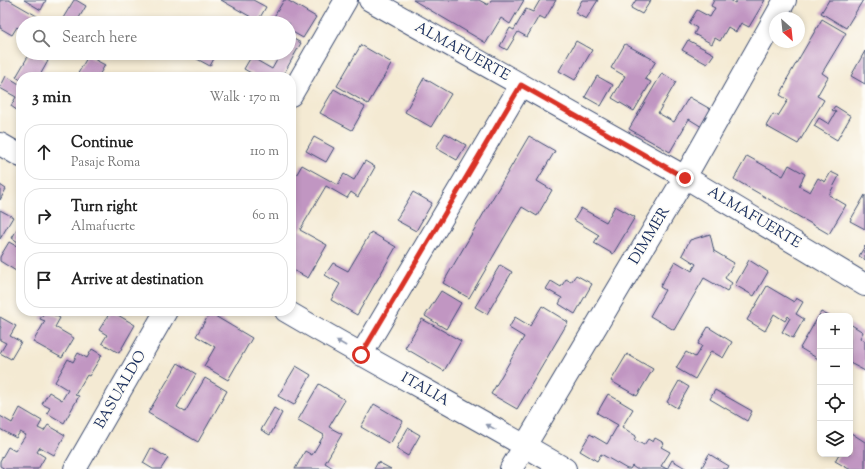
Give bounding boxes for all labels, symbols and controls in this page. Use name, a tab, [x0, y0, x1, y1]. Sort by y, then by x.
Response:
north arrow	[769, 12, 805, 48]
search box	[16, 16, 296, 60]
street label: ALMAFUERTE	[411, 17, 513, 87]
icon: search	[30, 27, 52, 49]
text: Search here	[62, 28, 137, 49]
text: 3 min	[32, 86, 71, 110]
text: Walk · 170 m	[210, 89, 280, 107]
text: Continue	[71, 133, 133, 154]
icon: ahead	[33, 141, 55, 163]
text: 110 m	[250, 143, 279, 161]
text: Pasaje Roma	[71, 154, 140, 172]
route end	[676, 169, 694, 187]
street label: ALMAFUERTE	[703, 182, 805, 254]
text: Turn right	[71, 197, 137, 218]
street label: DIMMER	[624, 203, 676, 269]
icon: right	[33, 205, 55, 227]
text: 60 m	[252, 207, 279, 225]
text: Almafuerte	[71, 218, 135, 236]
icon: arrive	[33, 269, 55, 291]
text: Arrive at destination	[71, 270, 204, 291]
map controls	[817, 313, 853, 457]
button: +	[817, 313, 853, 349]
one-way arrow	[335, 340, 347, 347]
route start	[352, 346, 370, 364]
street label: BASUALDO	[90, 347, 152, 433]
button: −	[817, 349, 853, 385]
street label: ITALIA	[397, 368, 453, 412]
button: locate	[817, 385, 853, 421]
button: layers	[817, 421, 853, 457]
one-way arrow	[485, 423, 497, 430]

